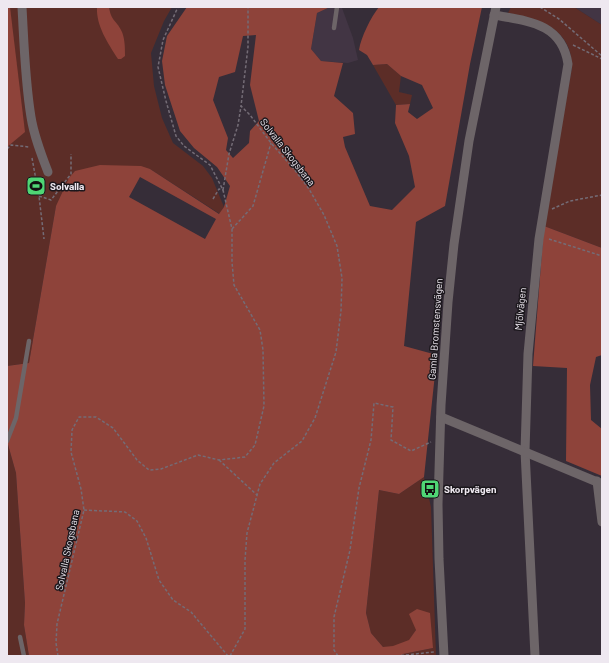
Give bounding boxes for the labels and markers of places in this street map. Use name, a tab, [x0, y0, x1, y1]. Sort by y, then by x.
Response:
sports icon: Solvalla	[25, 175, 47, 197]
place label: Solvalla	[50, 180, 84, 192]
bus stop icon: Skorpvägen	[419, 478, 441, 500]
place label: Skorpvägen	[444, 483, 496, 495]

